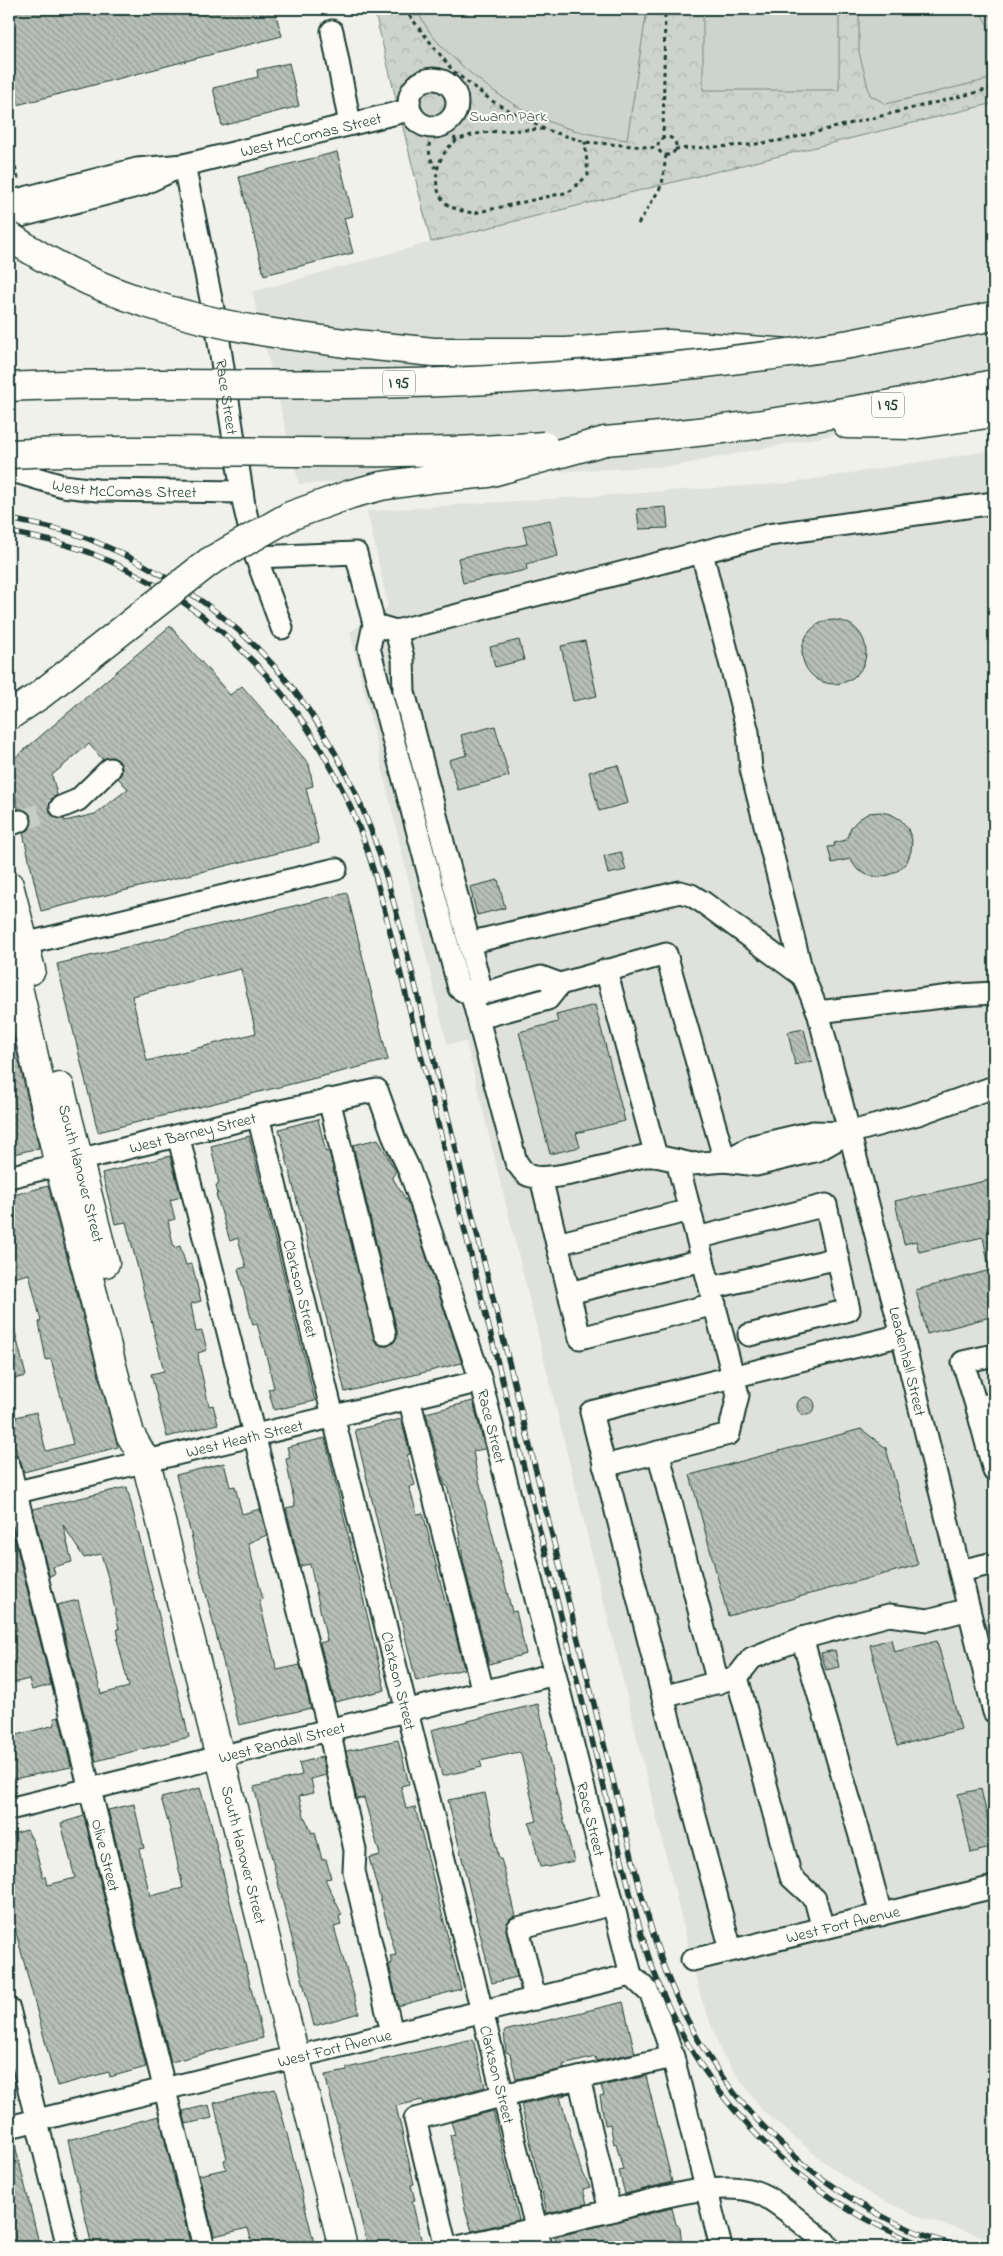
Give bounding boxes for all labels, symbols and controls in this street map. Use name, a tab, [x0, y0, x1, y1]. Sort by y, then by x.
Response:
park label: Swann Park	[469, 105, 548, 129]
street label: West McComas Street	[238, 107, 385, 165]
street label: Race Street	[208, 358, 243, 437]
road number: I 95	[383, 370, 415, 396]
road number: I 95	[872, 392, 904, 418]
street label: West McComas Street	[49, 473, 198, 505]
street label: South Hanover Street	[51, 1102, 109, 1246]
street label: West Barney Street	[127, 1107, 260, 1161]
street label: Clarkson Street	[275, 1237, 323, 1342]
street label: Leadenhall Street	[881, 1304, 931, 1419]
street label: Race Street	[470, 1387, 512, 1467]
street label: West Heath Street	[184, 1414, 306, 1465]
street label: Clarkson Street	[373, 1629, 421, 1734]
street label: West Randall Street	[216, 1716, 349, 1771]
street label: Race Street	[569, 1779, 611, 1860]
street label: South Hanover Street	[214, 1783, 272, 1928]
street label: Olive Street	[84, 1817, 125, 1895]
street label: West Fort Avenue	[784, 1900, 903, 1951]
street label: Clarkson Street	[472, 2023, 520, 2127]
street label: West Fort Avenue	[275, 2024, 395, 2075]

